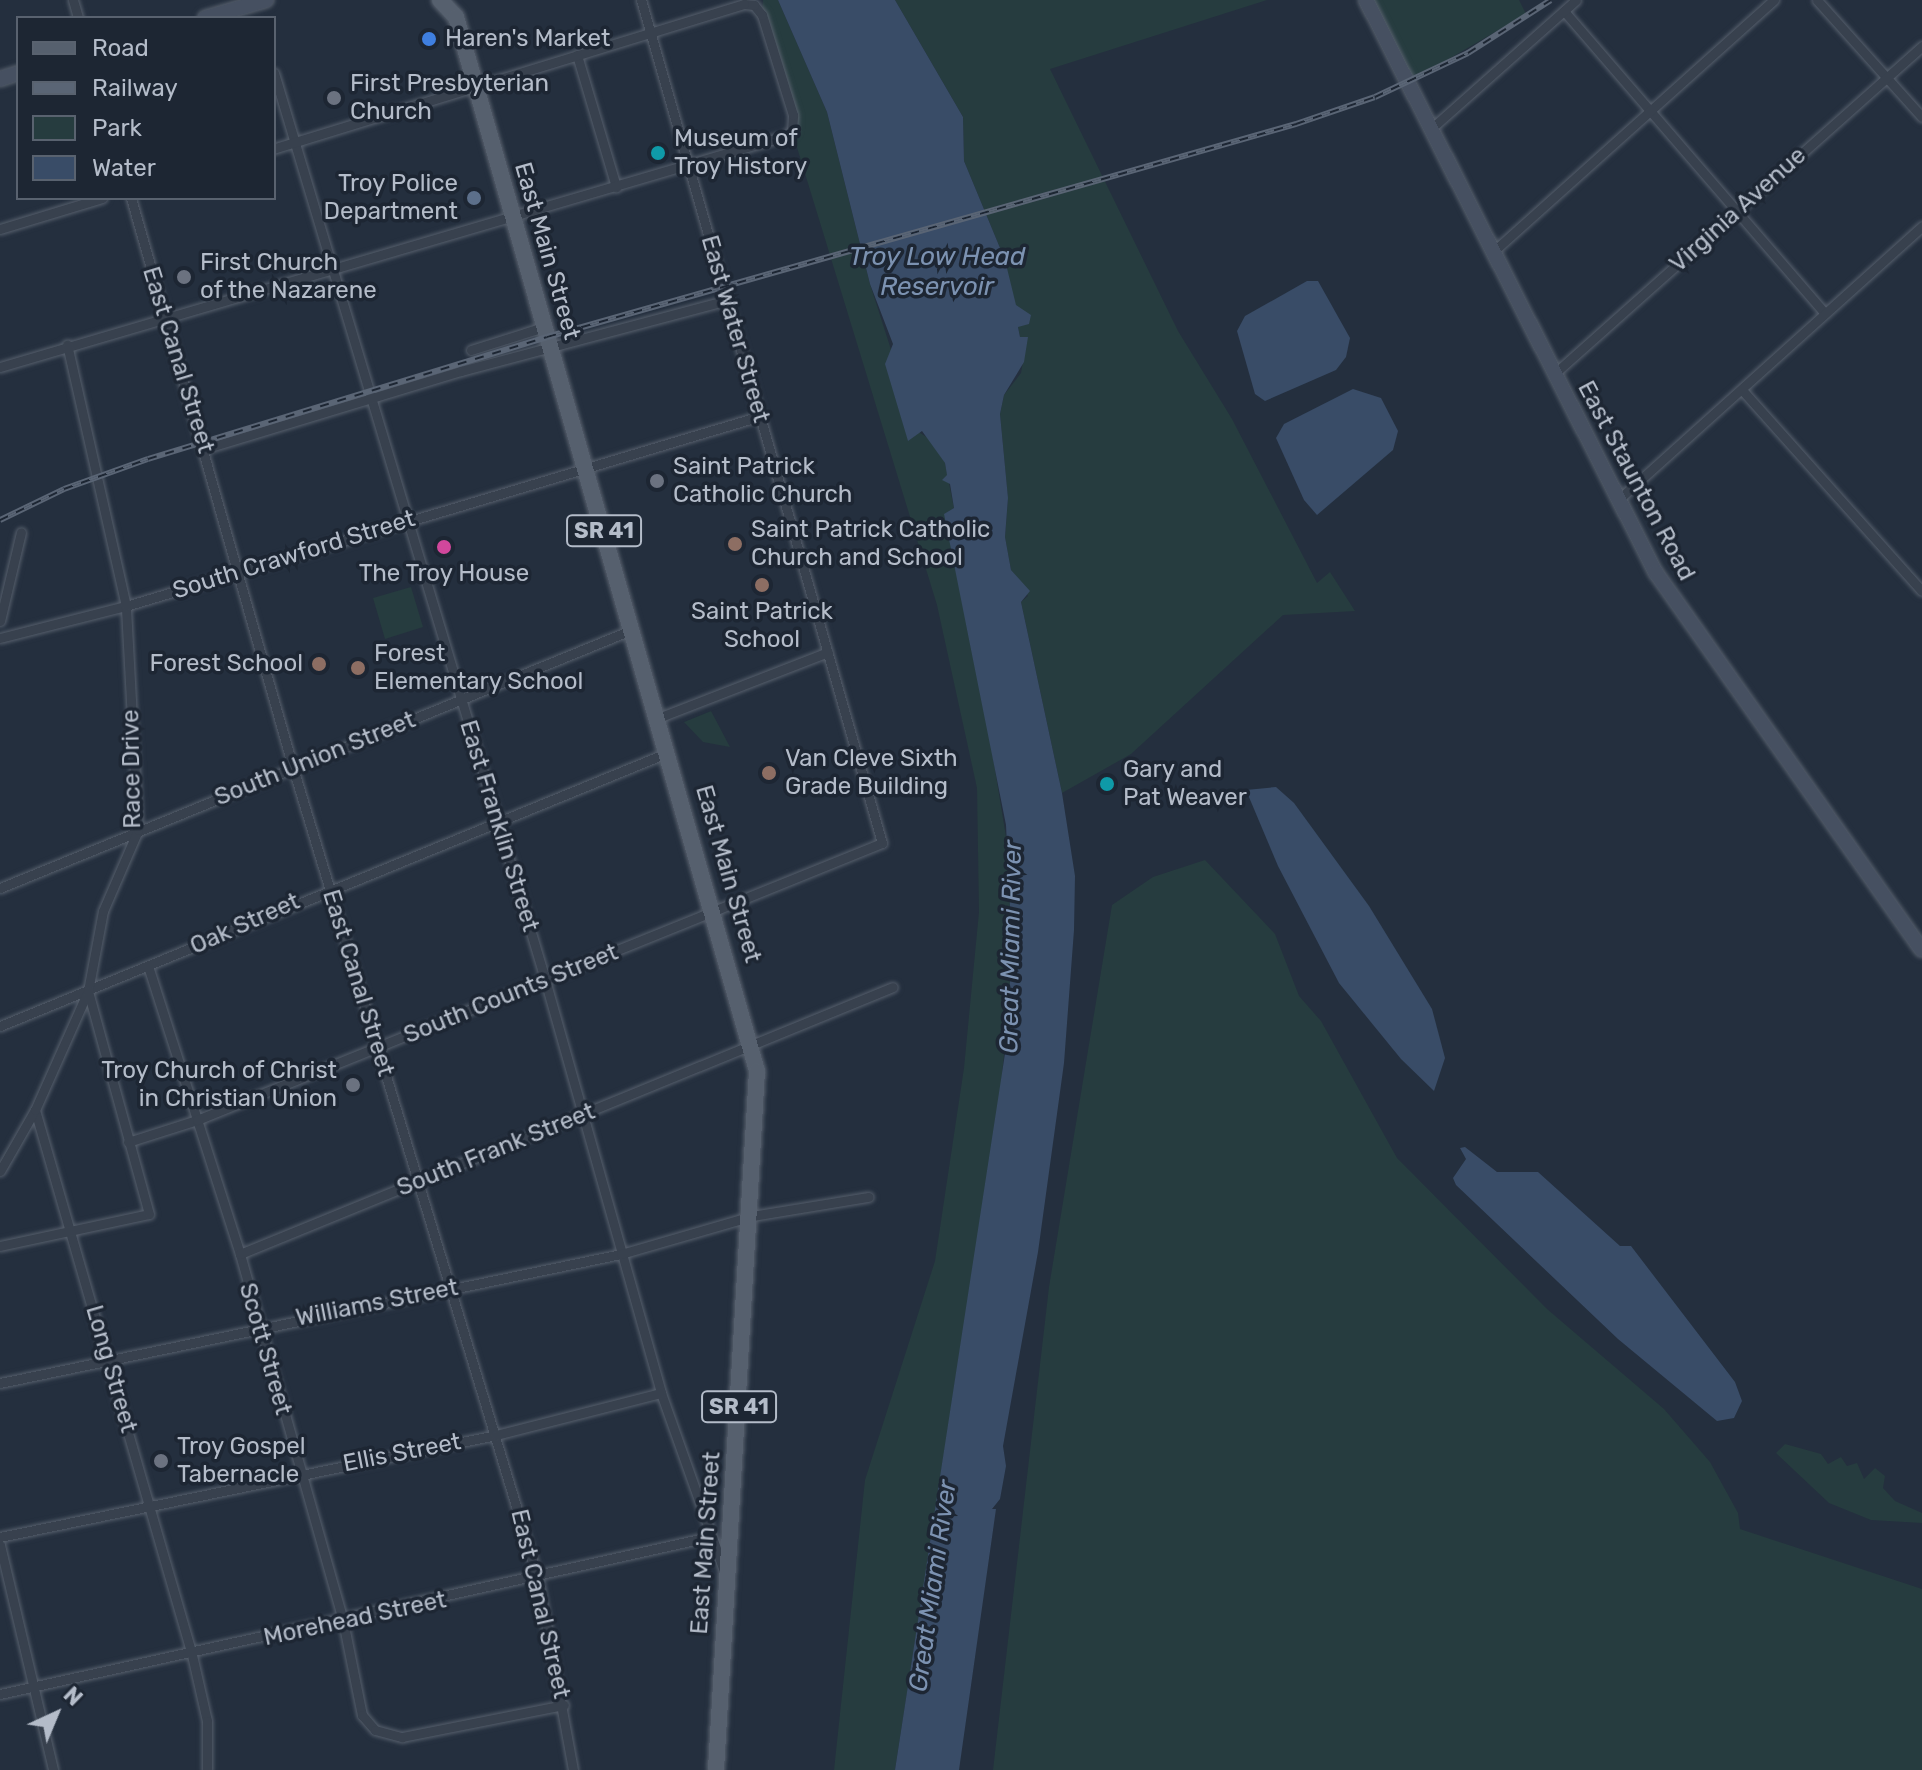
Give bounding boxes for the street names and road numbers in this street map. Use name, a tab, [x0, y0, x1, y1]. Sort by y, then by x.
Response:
street label: Virginia Avenue	[1664, 141, 1812, 279]
street label: East Main Street	[508, 159, 586, 343]
street label: East Water Street	[694, 232, 776, 426]
street label: East Canal Street	[136, 263, 220, 457]
street label: East Staunton Road	[1571, 376, 1701, 586]
street label: South Crawford Street	[169, 504, 419, 606]
road number: SR 41	[566, 513, 642, 549]
street label: South Union Street	[210, 706, 420, 812]
street label: Race Drive	[117, 709, 147, 829]
street label: East Franklin Street	[453, 717, 545, 935]
street label: East Main Street	[689, 782, 767, 966]
street label: East Canal Street	[316, 886, 400, 1080]
street label: Oak Street	[186, 887, 304, 961]
street label: South Counts Street	[400, 938, 622, 1050]
street label: South Frank Street	[393, 1097, 599, 1203]
street label: Williams Street	[293, 1273, 461, 1333]
street label: Scott Street	[232, 1280, 298, 1418]
street label: Long Street	[79, 1302, 143, 1436]
road number: SR 41	[701, 1389, 777, 1425]
street label: Ellis Street	[341, 1427, 463, 1479]
street label: East Main Street	[685, 1451, 727, 1635]
street label: East Canal Street	[504, 1507, 576, 1701]
street label: Morehead Street	[261, 1586, 449, 1652]

